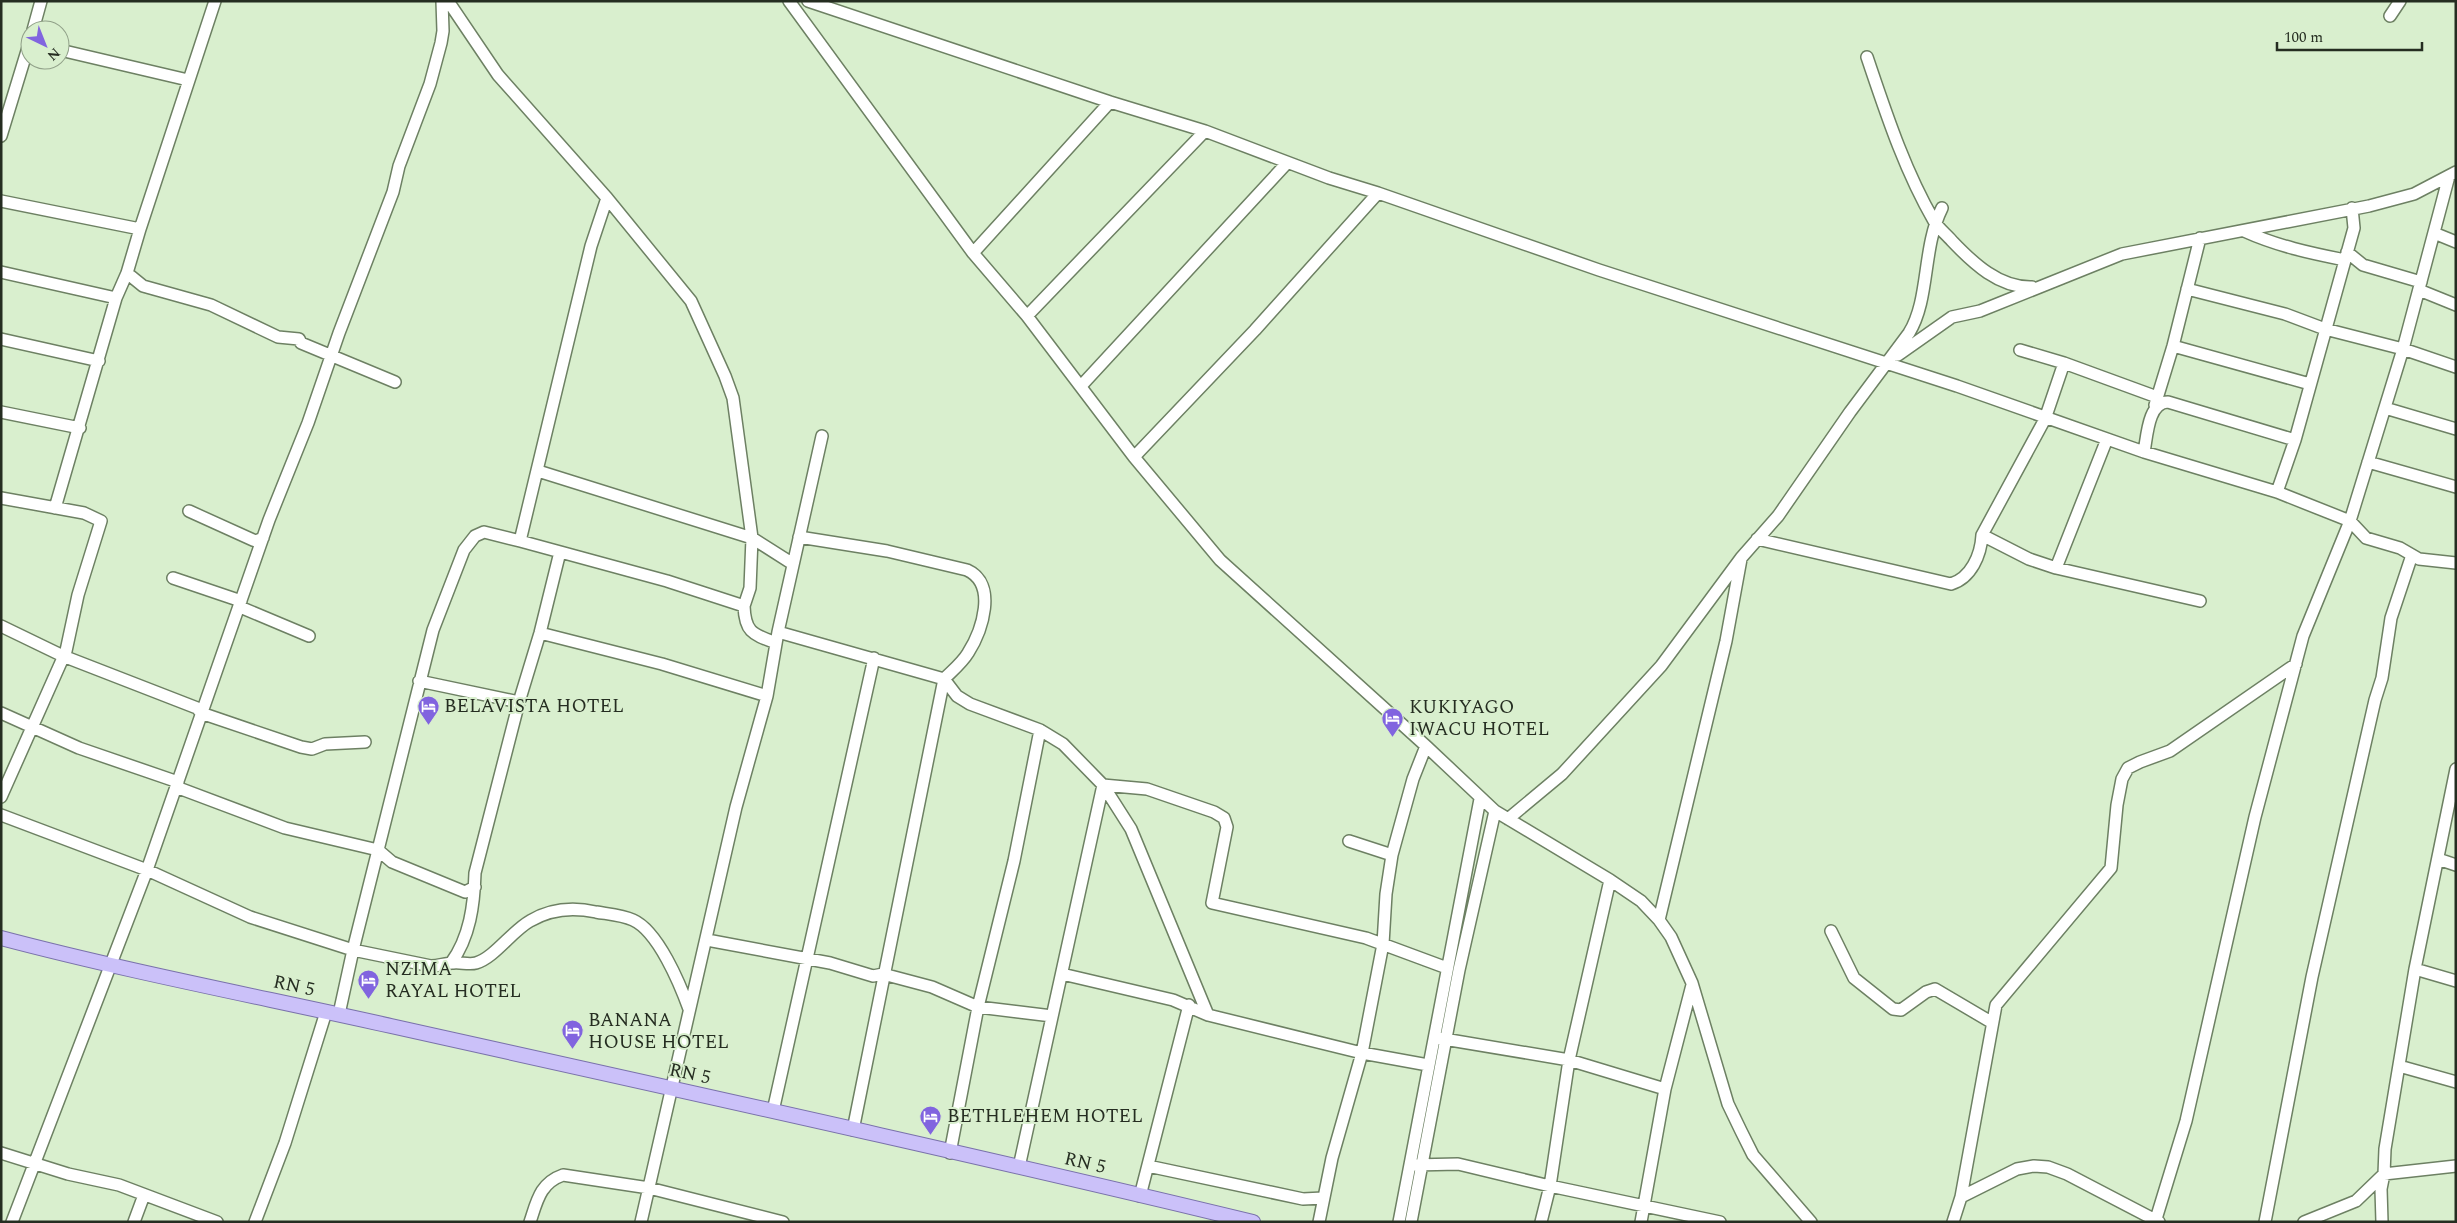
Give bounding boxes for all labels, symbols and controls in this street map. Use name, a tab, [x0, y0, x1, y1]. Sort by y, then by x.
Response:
north arrow	[20, 20, 70, 70]
scale bar	[2277, 20, 2422, 52]
text: 100 m	[2284, 26, 2323, 49]
text: N	[42, 43, 65, 66]
place label: BELAVISTA HOTEL	[444, 692, 624, 721]
place label: KUKIYAGO IWACU HOTEL	[1409, 693, 1549, 744]
hotel icon: BELAVISTA HOTEL	[416, 694, 440, 725]
hotel icon: KUKIYAGO IWACU HOTEL	[1381, 706, 1405, 737]
place label: NZIMA RAYAL HOTEL	[385, 955, 521, 1006]
street label: RN 5	[270, 967, 318, 1005]
hotel icon: NZIMA RAYAL HOTEL	[357, 968, 381, 999]
place label: BANANA HOUSE HOTEL	[588, 1006, 729, 1057]
hotel icon: BANANA HOUSE HOTEL	[560, 1019, 584, 1050]
street label: RN 5	[666, 1055, 714, 1093]
place label: BETHLEHEM HOTEL	[947, 1102, 1143, 1131]
hotel icon: BETHLEHEM HOTEL	[919, 1104, 943, 1135]
street label: RN 5	[1061, 1144, 1109, 1182]

